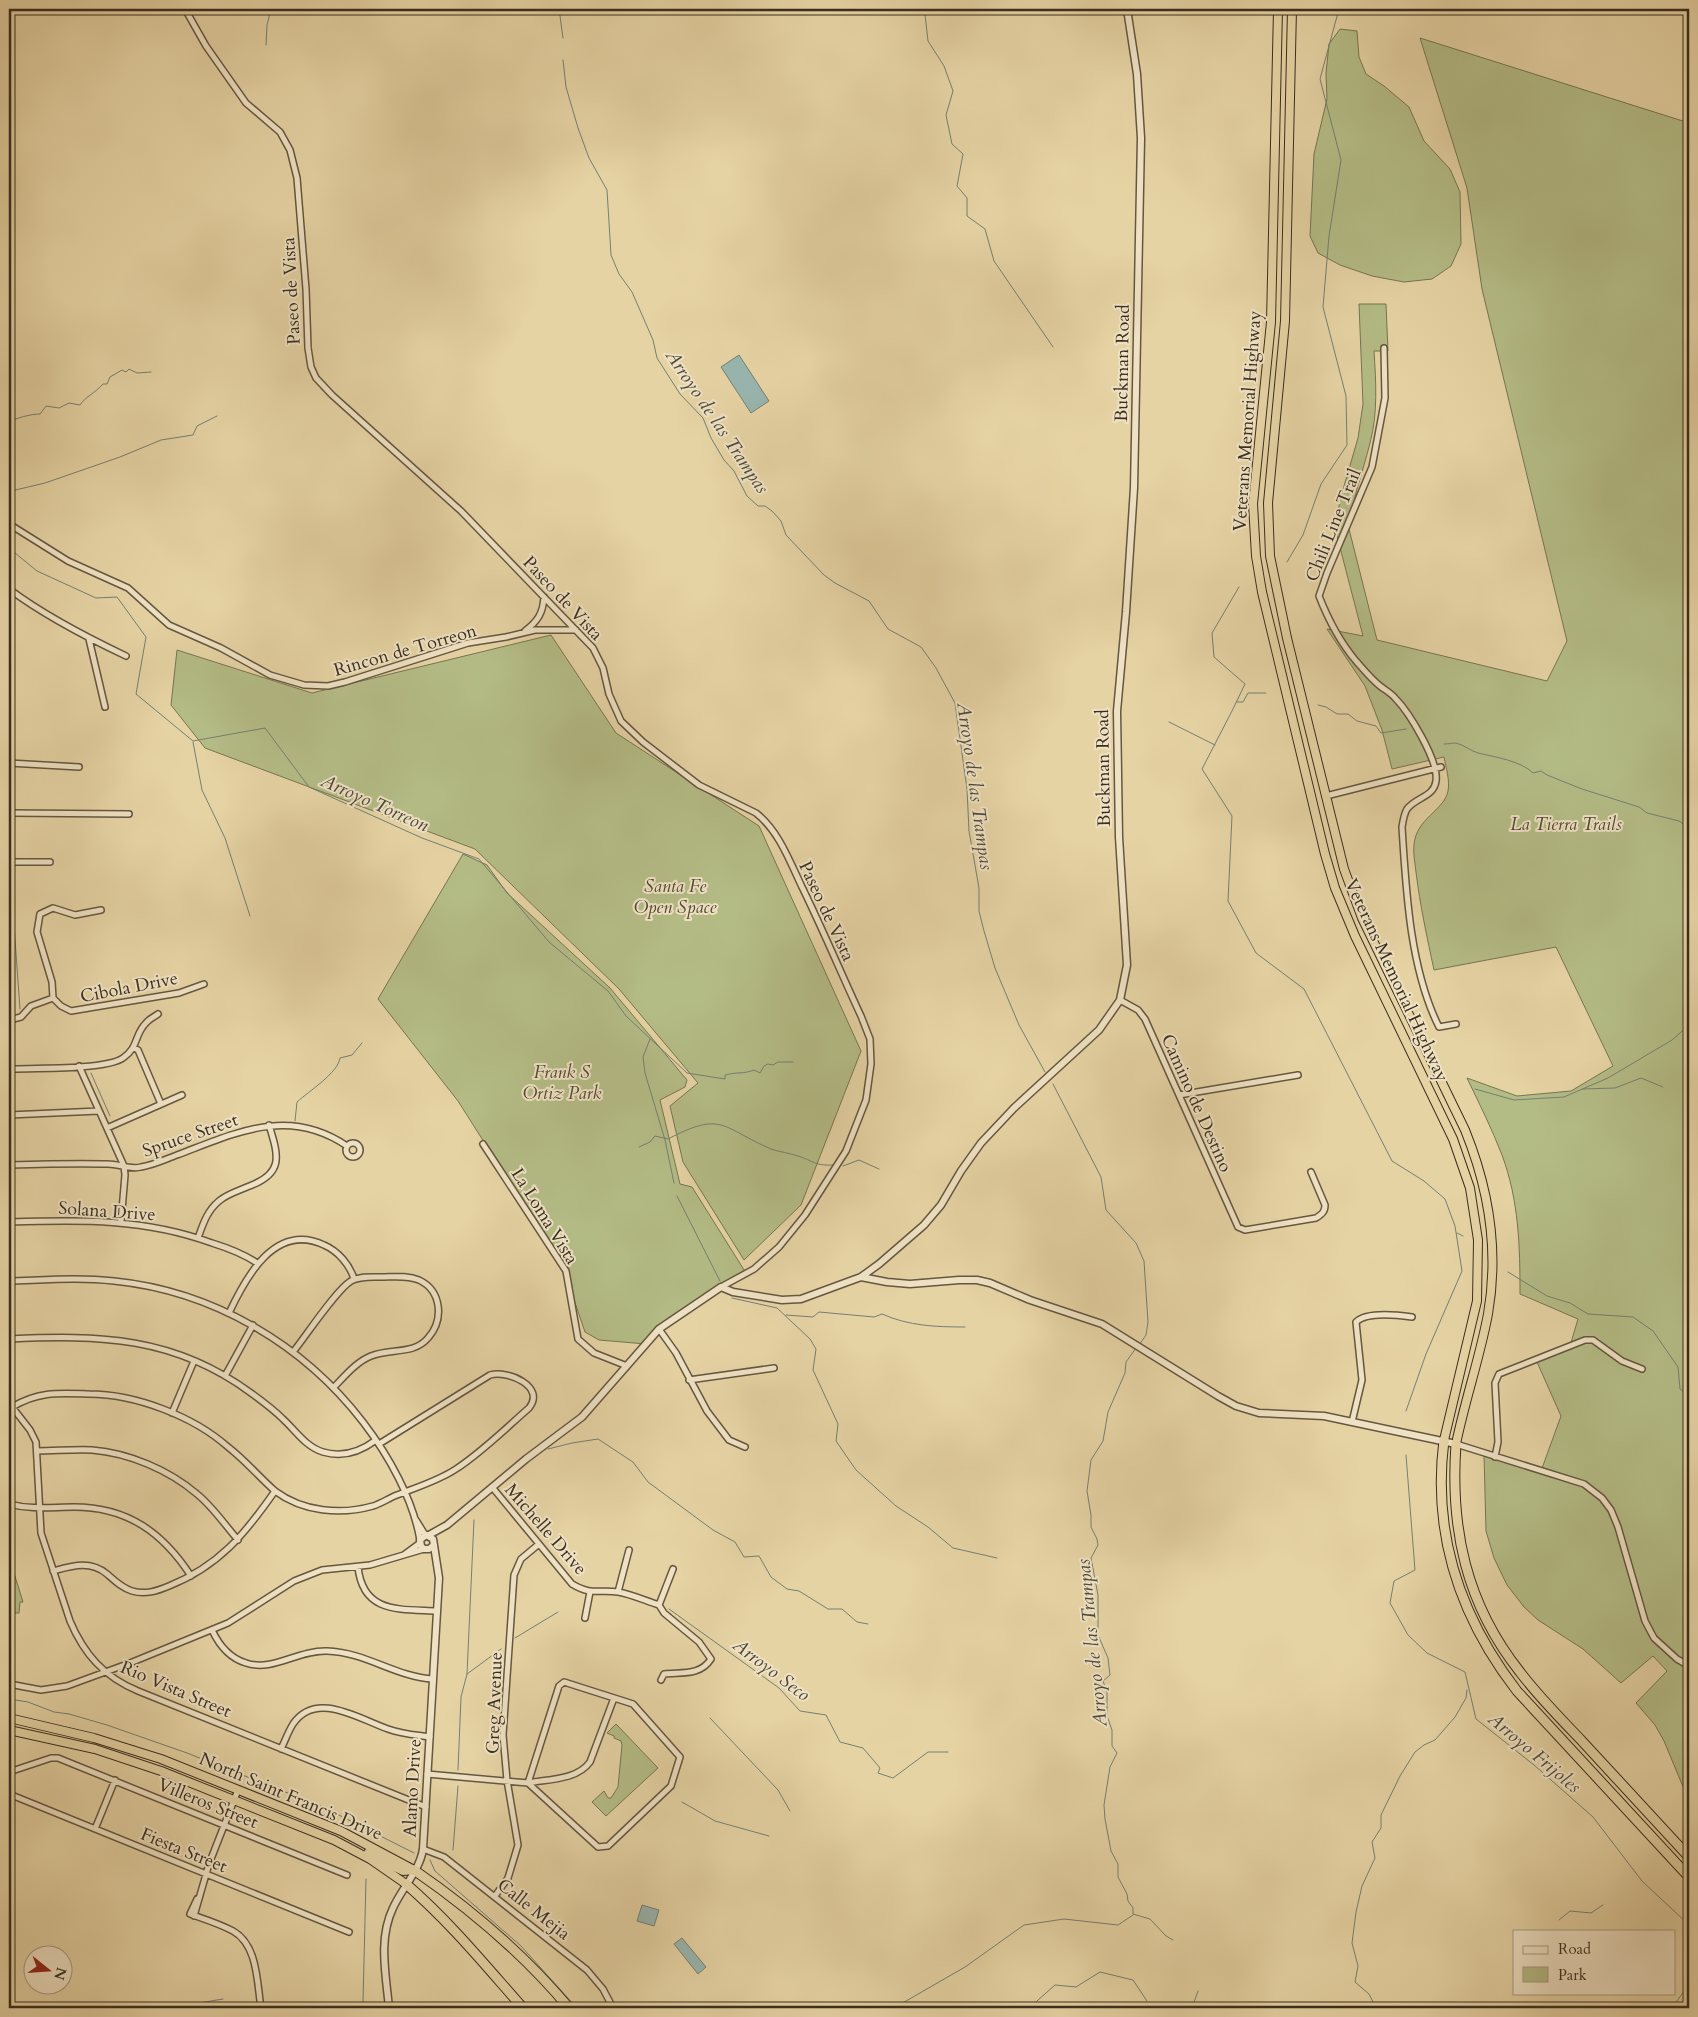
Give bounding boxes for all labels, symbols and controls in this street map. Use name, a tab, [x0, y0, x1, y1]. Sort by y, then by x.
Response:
street label: Paseo de Vista	[276, 236, 307, 345]
street label: Buckman Road	[1109, 304, 1136, 422]
street label: Veterans Memorial Highway	[1227, 309, 1268, 532]
water label: Arroyo de las Trampas	[659, 343, 775, 499]
street label: Chili Line Trail	[1299, 465, 1368, 585]
street label: Paseo de Vista	[517, 550, 609, 646]
street label: Rincon de Torreon	[331, 618, 480, 683]
water label: Arroyo de las Trampas	[950, 700, 1000, 872]
street label: Buckman Road	[1090, 709, 1117, 827]
water label: Arroyo Torreon	[316, 767, 433, 839]
park label: La Tierra Trails	[1510, 812, 1622, 837]
street label: Paseo de Vista	[792, 857, 861, 965]
park label: Santa Fe Open Space	[634, 874, 718, 920]
street label: Veterans Memorial Highway	[1338, 875, 1455, 1086]
street label: Cibola Drive	[78, 966, 180, 1009]
street label: Camino de Destino	[1155, 1030, 1238, 1176]
park label: Frank S Ortiz Park	[523, 1060, 602, 1106]
street label: Spruce Street	[139, 1107, 242, 1163]
street label: La Loma Vista	[505, 1163, 584, 1270]
street label: Solana Drive	[57, 1196, 156, 1227]
street label: Michelle Drive	[499, 1478, 592, 1581]
water label: Arroyo de las Trampas	[1070, 1557, 1114, 1729]
water label: Arroyo Seco	[727, 1632, 816, 1708]
street label: Greg Avenue	[480, 1651, 509, 1755]
street label: Rio Vista Street	[117, 1655, 235, 1724]
water label: Arroyo Frijoles	[1482, 1706, 1587, 1800]
street label: Alamo Drive	[397, 1738, 428, 1838]
street label: North Saint Francis Drive	[195, 1746, 386, 1846]
street label: Villeros Street	[154, 1772, 262, 1835]
street label: Fiesta Street	[137, 1822, 231, 1879]
street label: Calle Mejia	[492, 1873, 576, 1946]
legend	[1513, 1930, 1676, 1994]
text: Road	[1558, 1939, 1591, 1959]
north arrow	[22, 1944, 72, 1994]
text: N	[49, 1965, 71, 1982]
text: Park	[1558, 1965, 1587, 1985]

